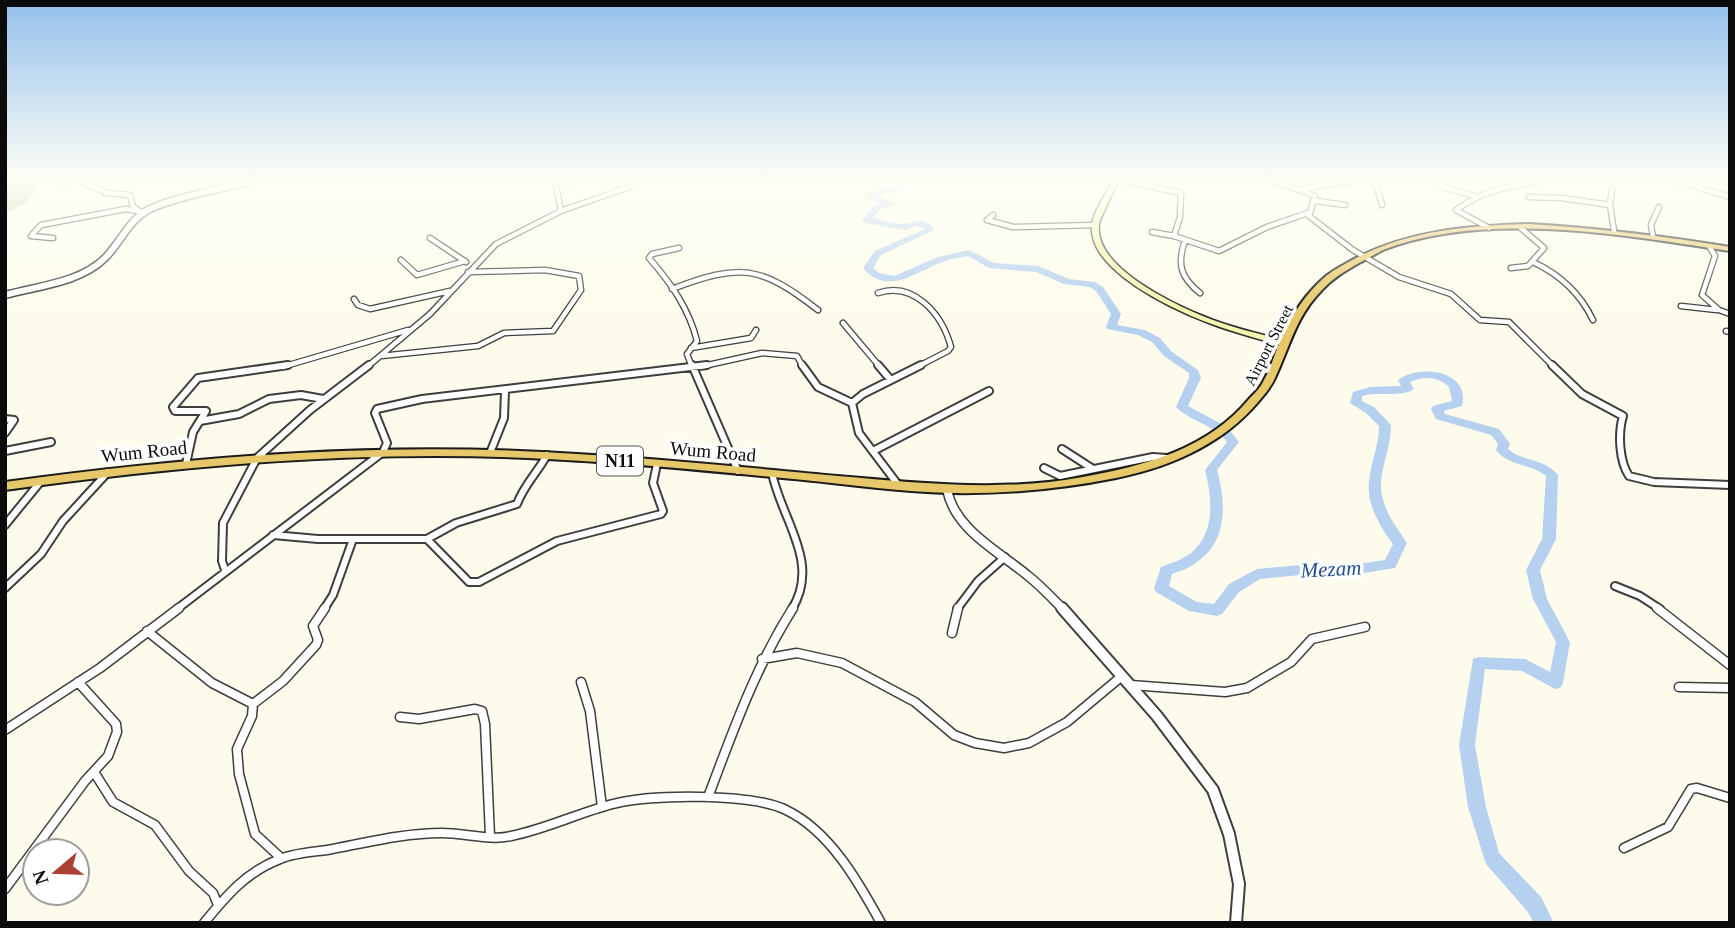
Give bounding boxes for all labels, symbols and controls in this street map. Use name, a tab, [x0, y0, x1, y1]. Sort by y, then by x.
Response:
street label: Airport Street	[1241, 301, 1297, 389]
street label: Wum Road	[100, 436, 189, 466]
street label: Wum Road	[669, 437, 757, 466]
road number: N11	[597, 447, 643, 476]
water label: Mezam	[1299, 555, 1362, 583]
north arrow	[21, 837, 91, 907]
text: N	[28, 867, 53, 887]

